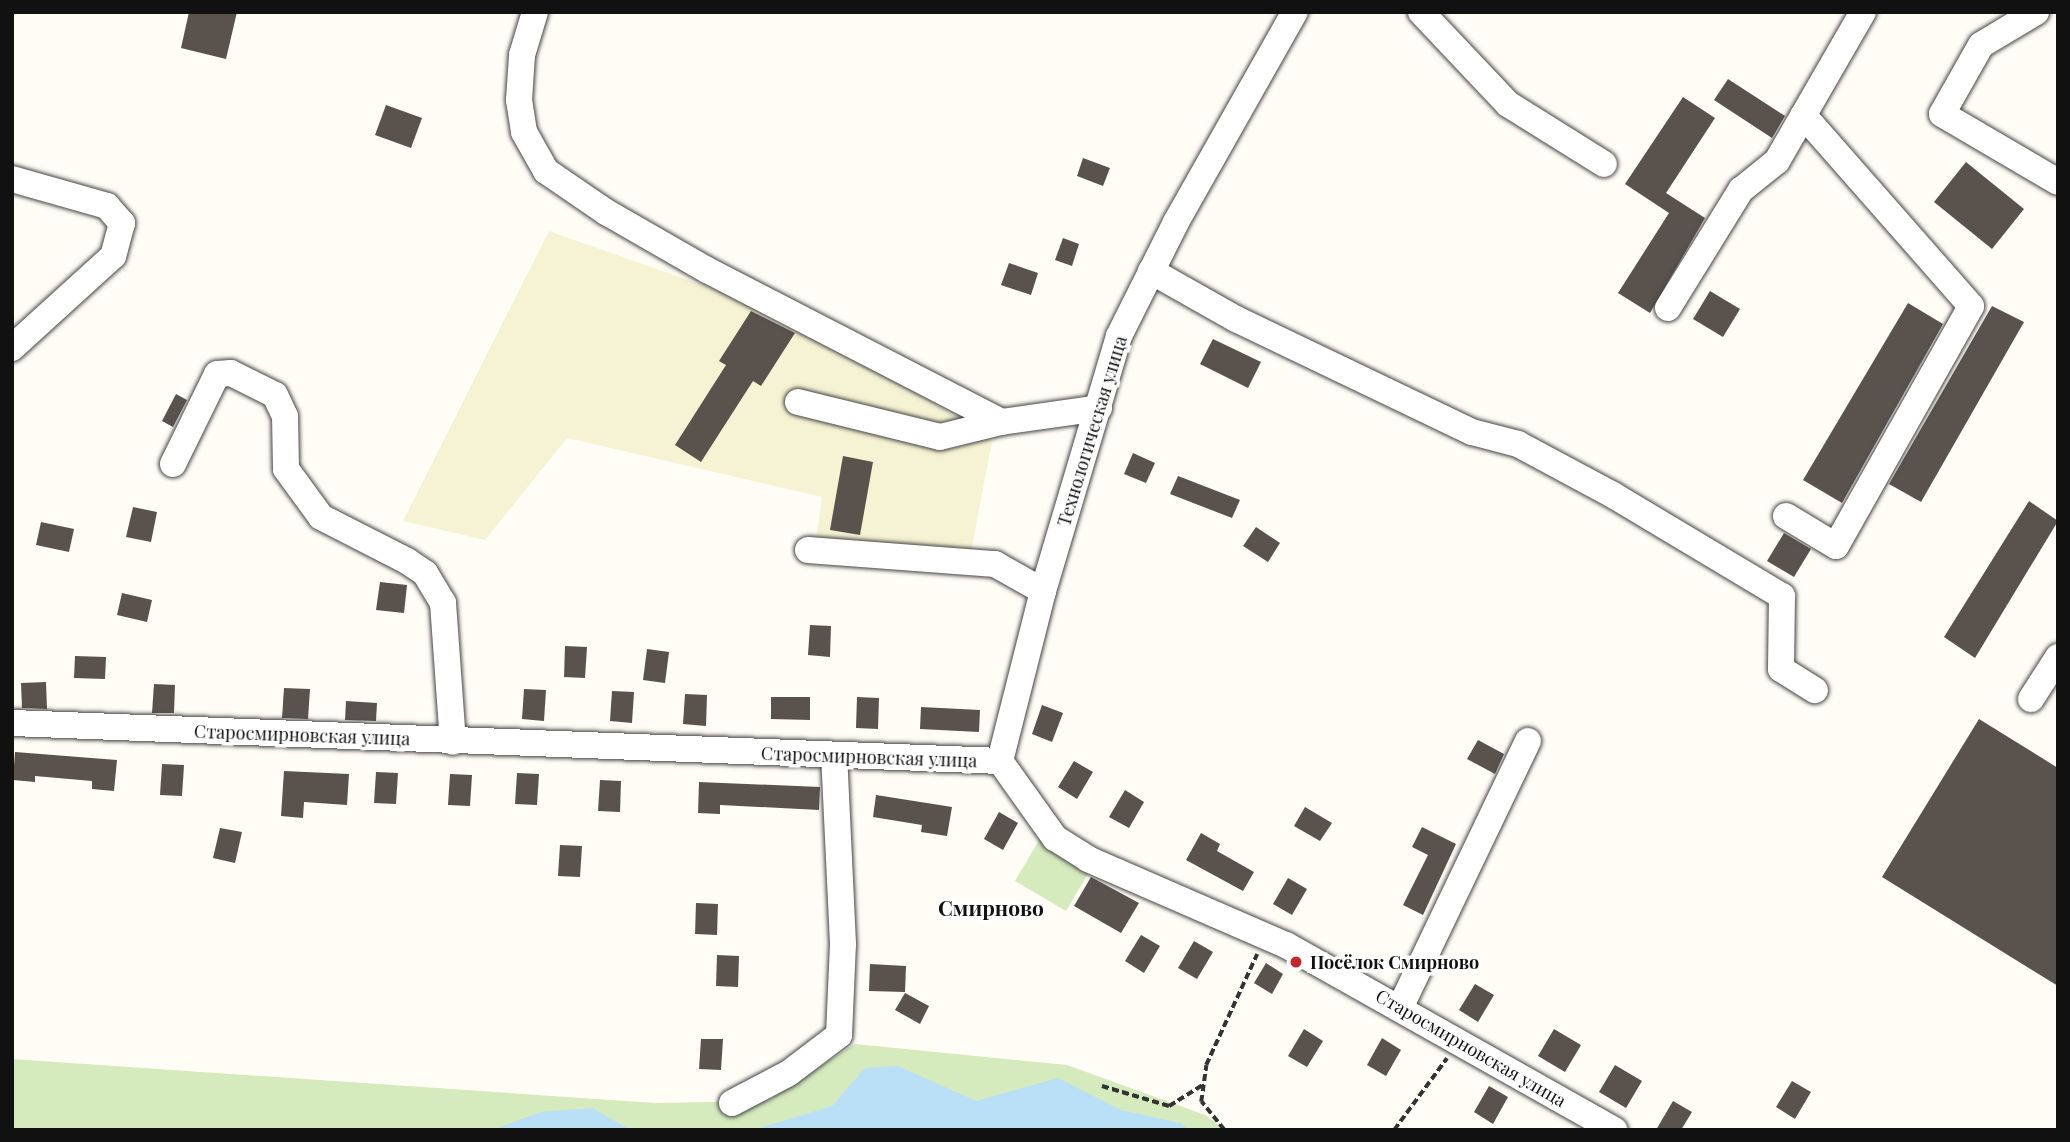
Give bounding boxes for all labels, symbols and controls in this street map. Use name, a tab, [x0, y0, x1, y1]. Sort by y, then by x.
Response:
street label: Технологическая улица	[1053, 333, 1131, 529]
street label: Старосмирновская улица	[194, 720, 410, 750]
street label: Старосмирновская улица	[761, 742, 977, 772]
district label: Смирново	[938, 894, 1044, 920]
place label: Посёлок Смирново	[1310, 951, 1479, 973]
marker: Посёлок Смирново	[1288, 954, 1304, 970]
street label: Старосмирновская улица	[1372, 985, 1570, 1111]

